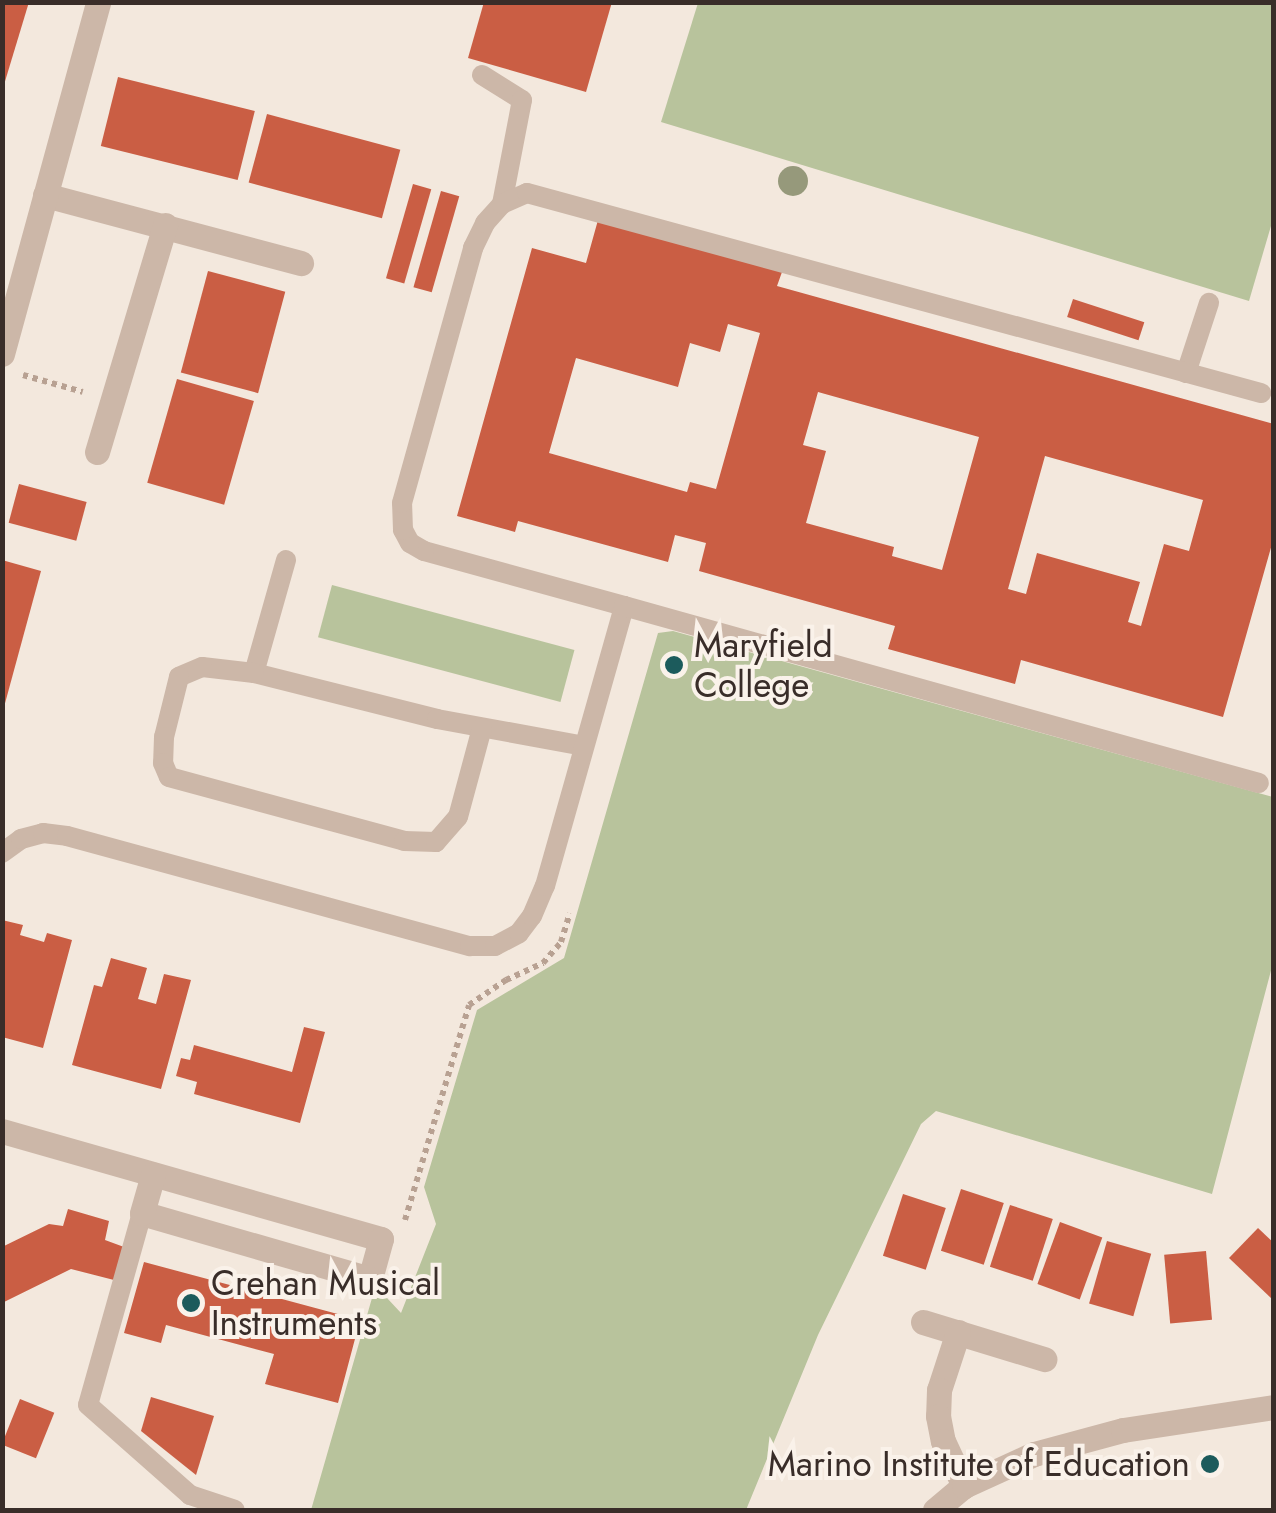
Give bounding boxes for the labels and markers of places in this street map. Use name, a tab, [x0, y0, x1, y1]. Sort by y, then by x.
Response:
place label: Maryfield College	[694, 624, 833, 706]
marker: Maryfield College	[663, 654, 685, 676]
place label: Crehan Musical Instruments	[211, 1262, 440, 1344]
marker: Crehan Musical Instruments	[180, 1292, 202, 1314]
place label: Marino Institute of Education	[768, 1443, 1190, 1485]
marker: Marino Institute of Education	[1199, 1453, 1221, 1475]

